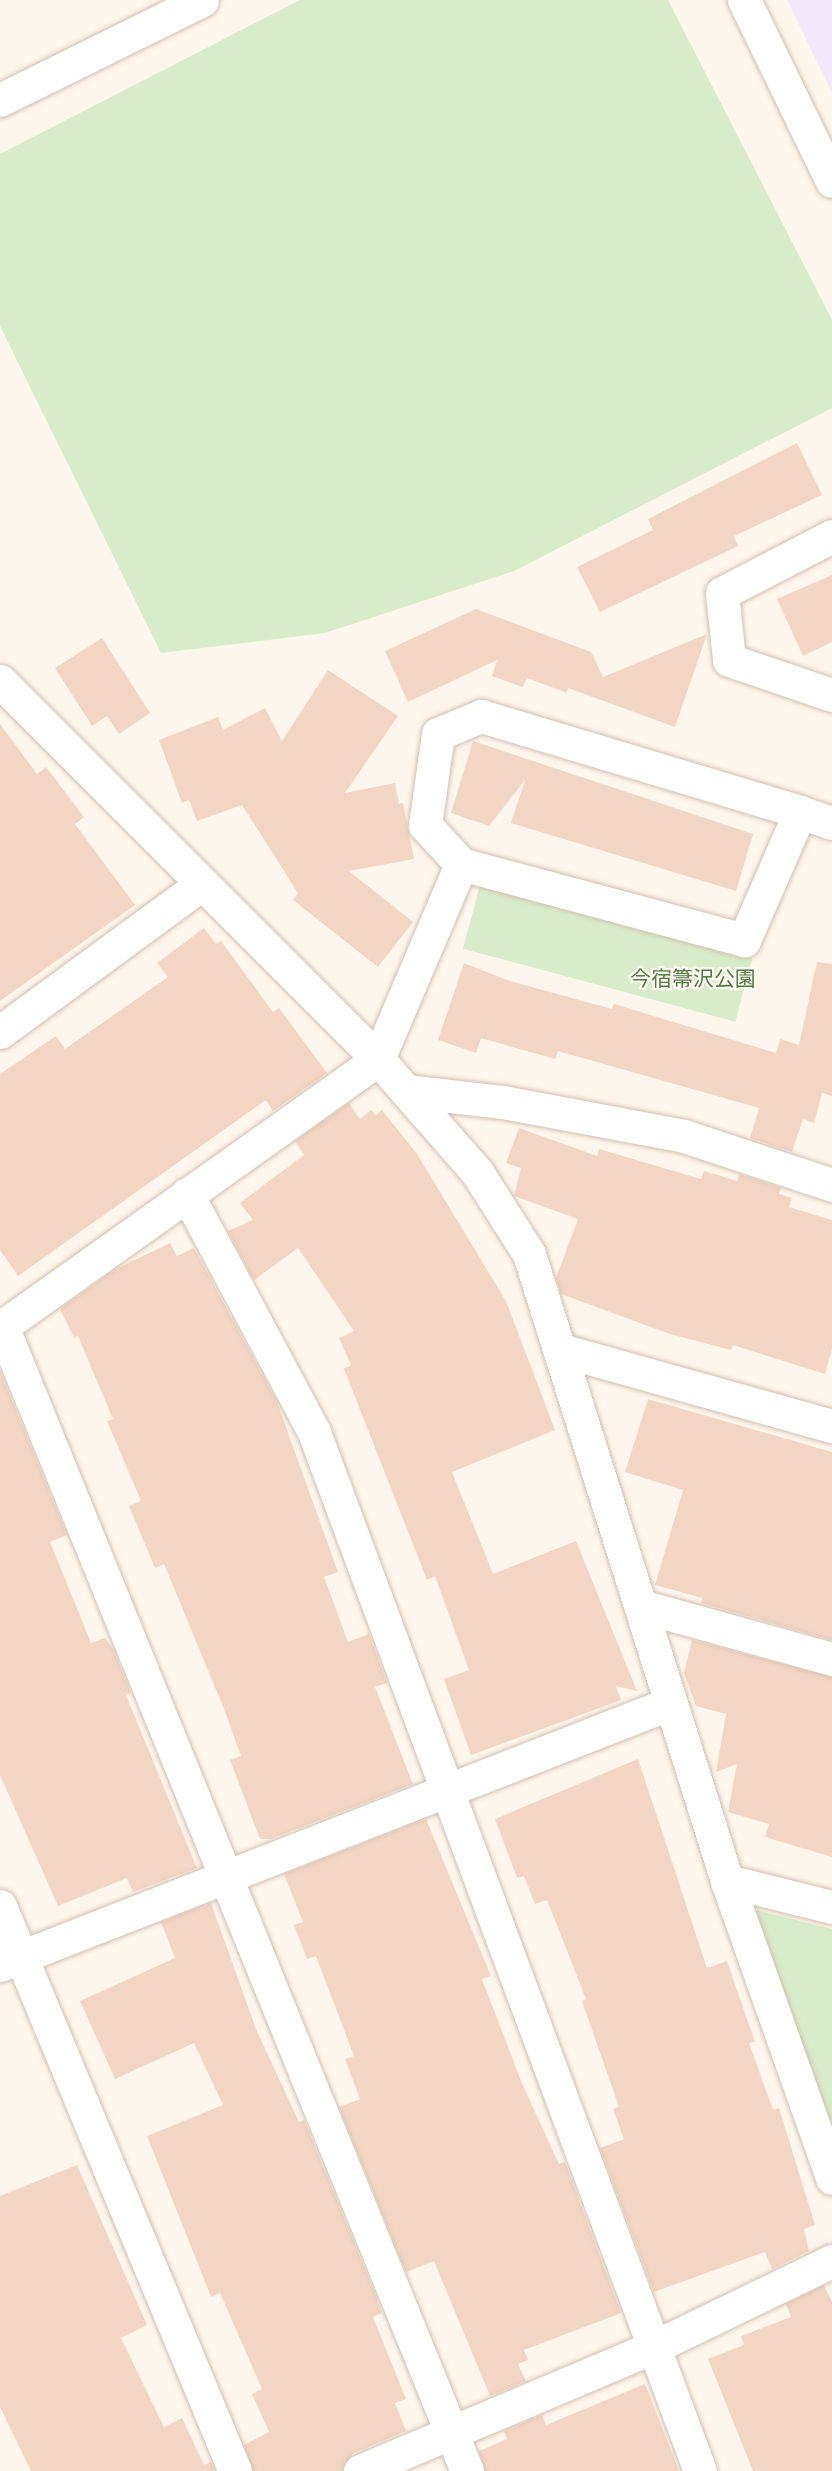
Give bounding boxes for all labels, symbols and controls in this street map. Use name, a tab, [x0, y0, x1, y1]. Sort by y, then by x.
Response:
park label: 今宿箒沢公園	[630, 965, 756, 991]

